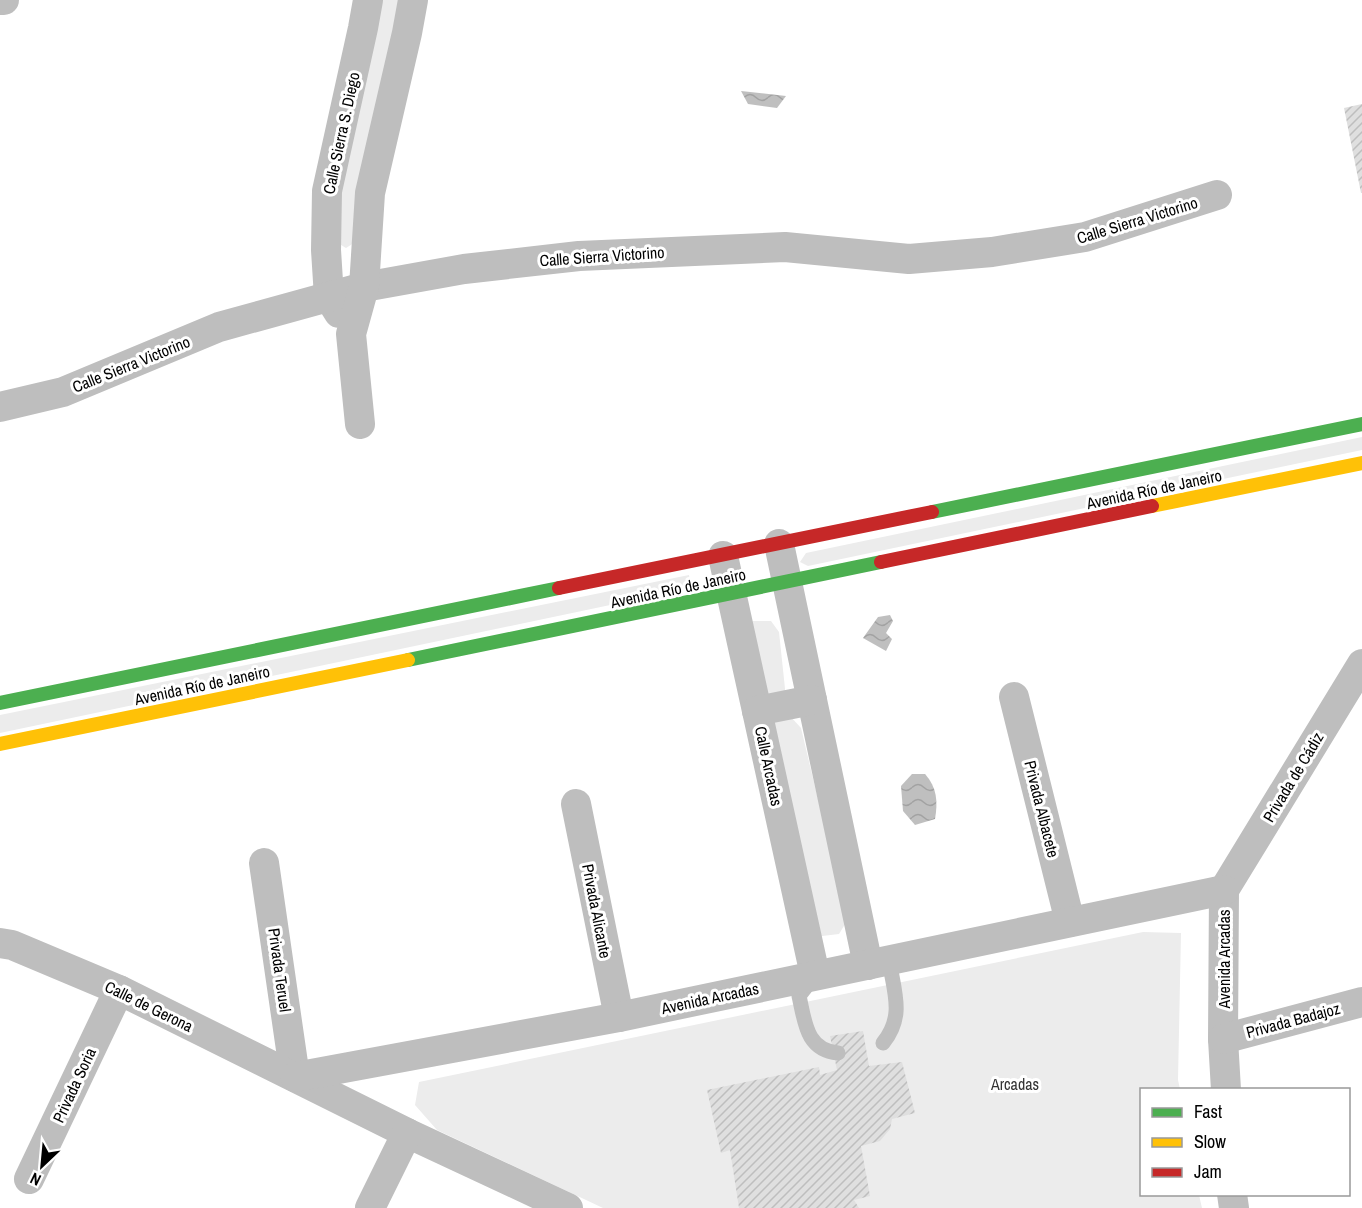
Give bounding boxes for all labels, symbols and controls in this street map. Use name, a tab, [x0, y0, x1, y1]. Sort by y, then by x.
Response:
street label: Calle Sierra S. Diego	[317, 70, 365, 196]
street label: Calle Sierra Victorino	[1074, 191, 1200, 249]
street label: Calle Sierra Victorino	[539, 241, 665, 271]
street label: Calle Sierra Victorino	[69, 330, 193, 398]
street label: Avenida Río de Janeiro	[1083, 464, 1224, 514]
street label: Avenida Río de Janeiro	[607, 563, 748, 613]
street label: Avenida Río de Janeiro	[131, 660, 272, 710]
street label: Calle Arcadas	[750, 724, 788, 808]
street label: Privada de Cádiz	[1257, 728, 1329, 826]
street label: Privada Albacete	[1019, 758, 1065, 860]
street label: Privada Alicante	[577, 862, 617, 960]
street label: Avenida Arcadas	[1213, 910, 1235, 1009]
street label: Privada Teruel	[263, 927, 297, 1013]
street label: Calle de Gerona	[101, 975, 197, 1037]
street label: Avenida Arcadas	[658, 977, 761, 1019]
street label: Privada Badajoz	[1244, 997, 1343, 1043]
street label: Privada Soria	[47, 1043, 101, 1126]
park label: Arcadas	[990, 1073, 1039, 1095]
legend	[1140, 1088, 1350, 1196]
text: Fast	[1194, 1099, 1222, 1124]
text: Slow	[1194, 1129, 1226, 1154]
north arrow	[12, 1136, 72, 1196]
text: Jam	[1194, 1159, 1222, 1184]
text: N	[26, 1168, 45, 1191]

